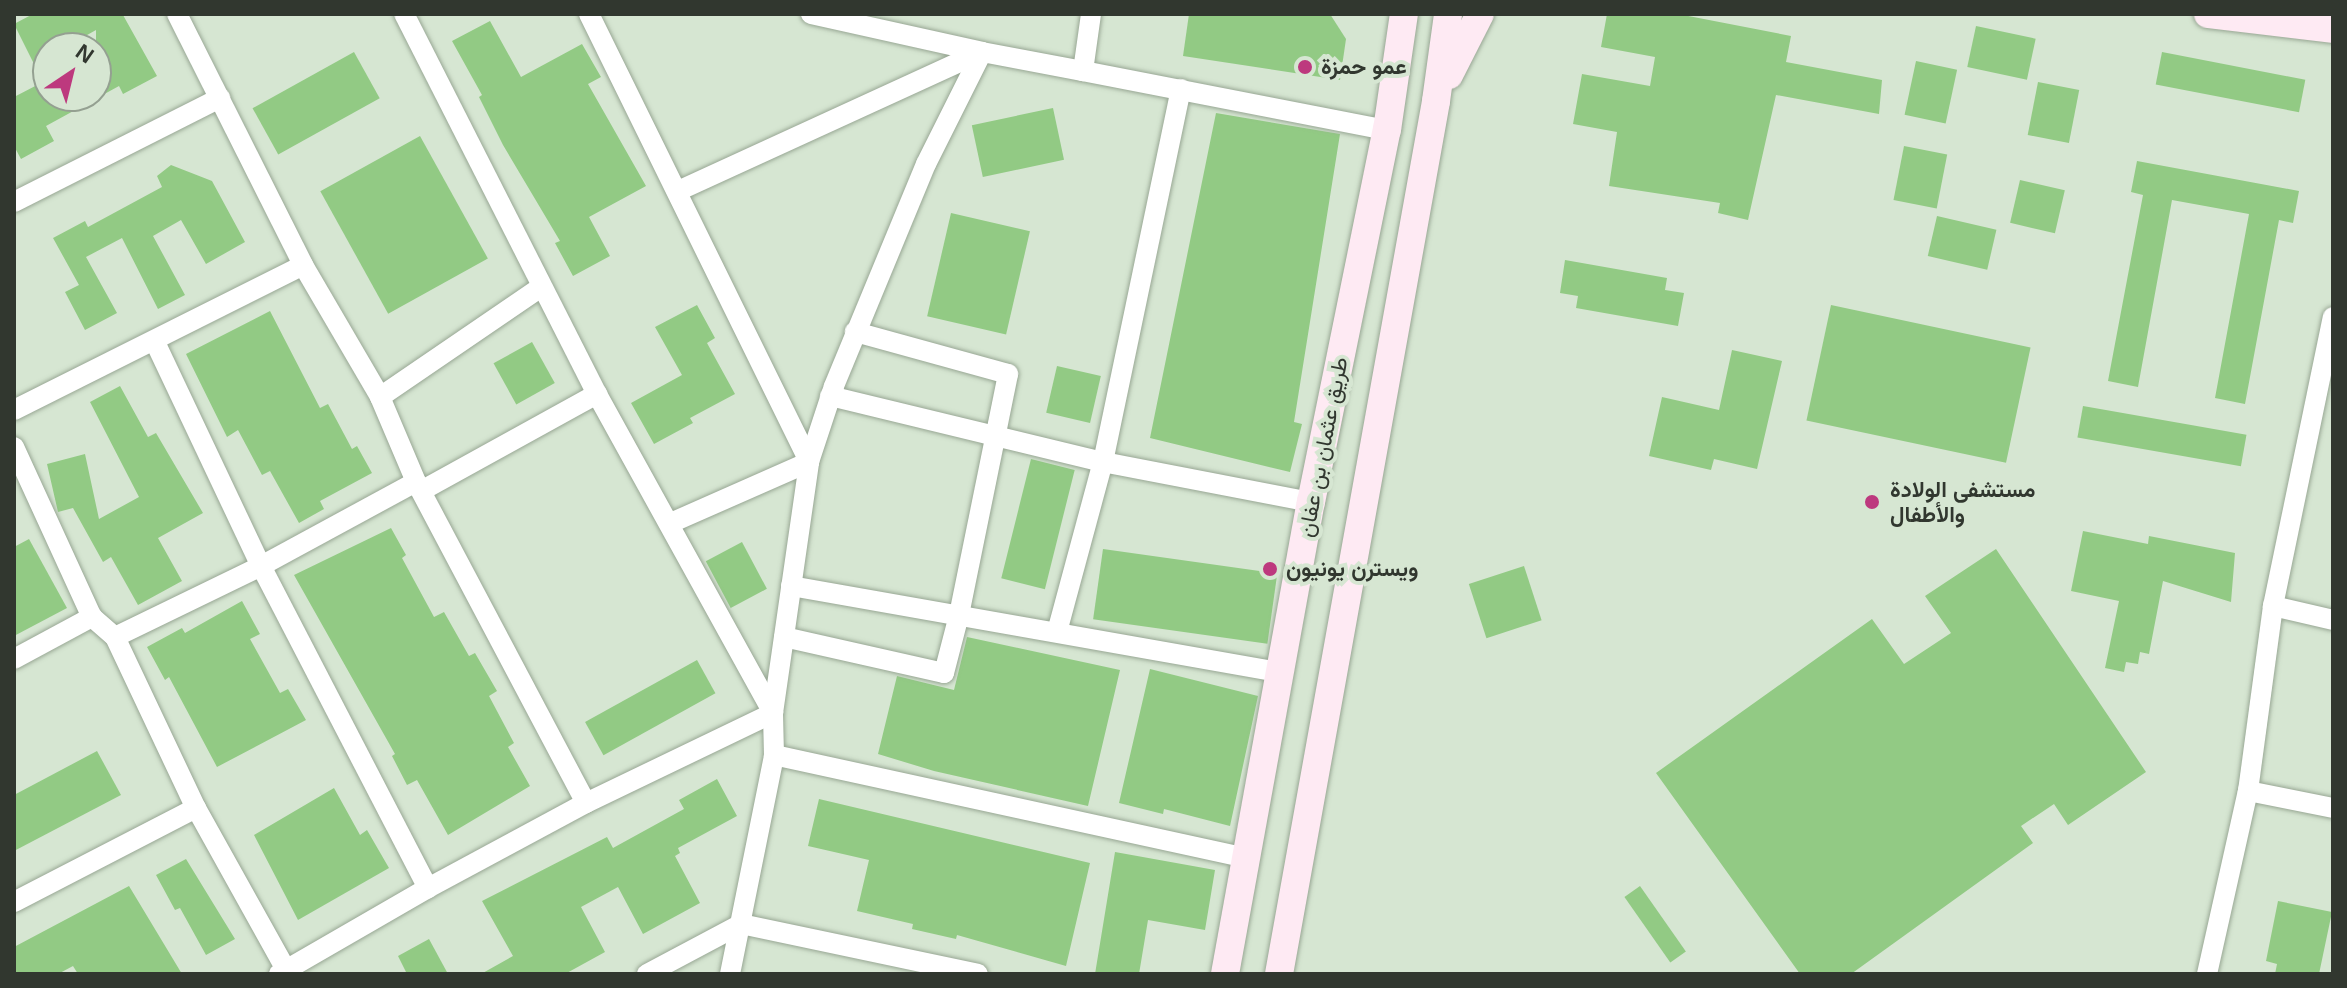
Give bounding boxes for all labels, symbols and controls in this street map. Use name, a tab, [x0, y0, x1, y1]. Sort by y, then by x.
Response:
north arrow	[32, 32, 112, 112]
text: N	[71, 39, 99, 68]
place label: عمو حمزة	[1321, 54, 1407, 80]
marker: عمو حمزة	[1296, 58, 1314, 76]
street label: طريق عثمان بن عفان	[1293, 355, 1353, 539]
place label: مستشفى الولادة والأطفال	[1890, 476, 2035, 528]
marker: مستشفى الولادة والأطفال	[1861, 491, 1883, 513]
place label: ويسترن يونيون	[1286, 556, 1418, 582]
marker: ويسترن يونيون	[1261, 560, 1279, 578]

